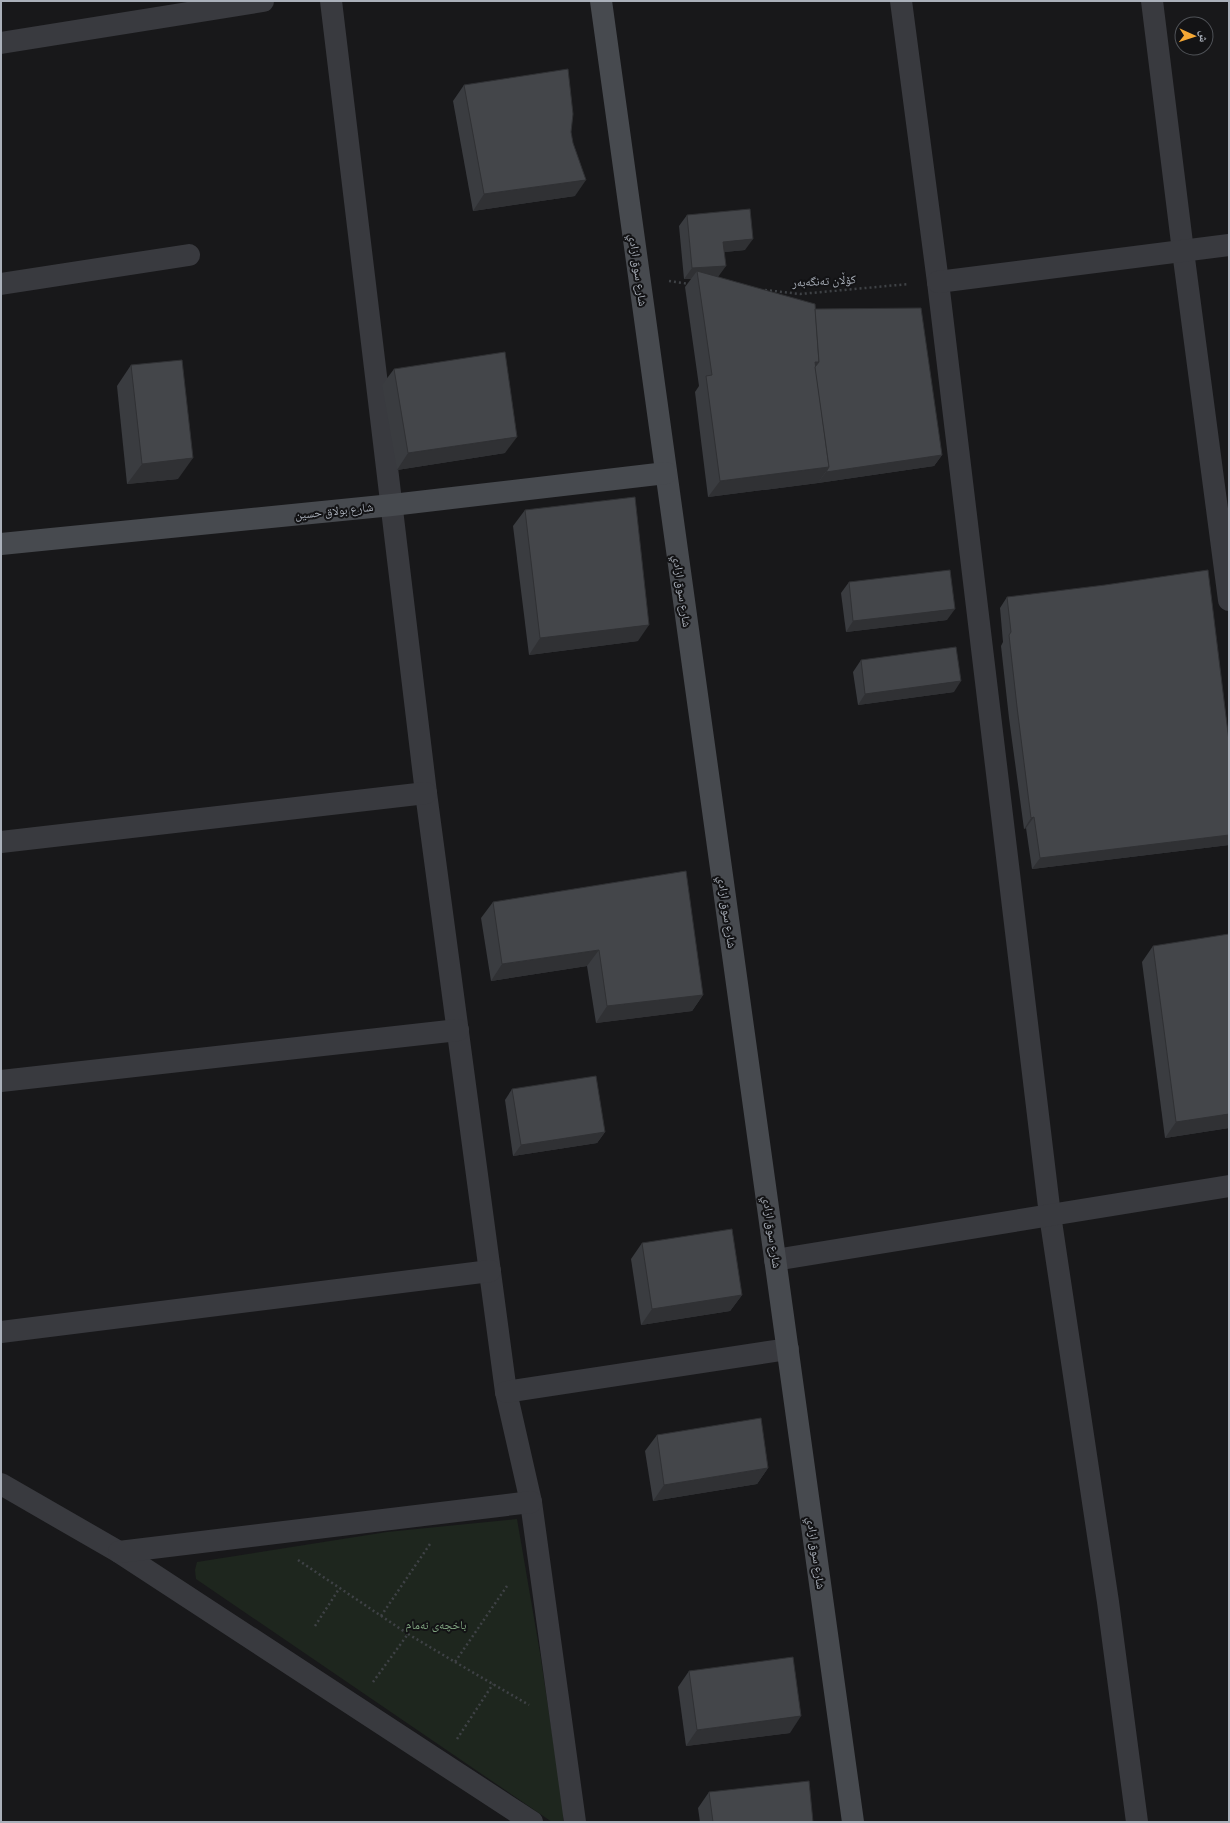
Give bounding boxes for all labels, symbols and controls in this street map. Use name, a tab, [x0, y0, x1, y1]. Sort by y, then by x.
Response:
north arrow	[1174, 16, 1214, 56]
text: ش	[1196, 30, 1210, 43]
street label: شارع سوق ازادي	[623, 233, 650, 308]
street label: کۆڵان تەنگەبەر	[791, 271, 856, 290]
street label: شارع بولاق حسين	[294, 500, 374, 523]
street label: شارع سوق ازادي	[667, 554, 694, 629]
street label: شارع سوق ازادي	[712, 875, 739, 950]
street label: شارع سوق ازادي	[757, 1195, 784, 1270]
street label: شارع سوق ازادي	[801, 1516, 828, 1591]
park label: باخچەی نەمام	[406, 1618, 466, 1633]

